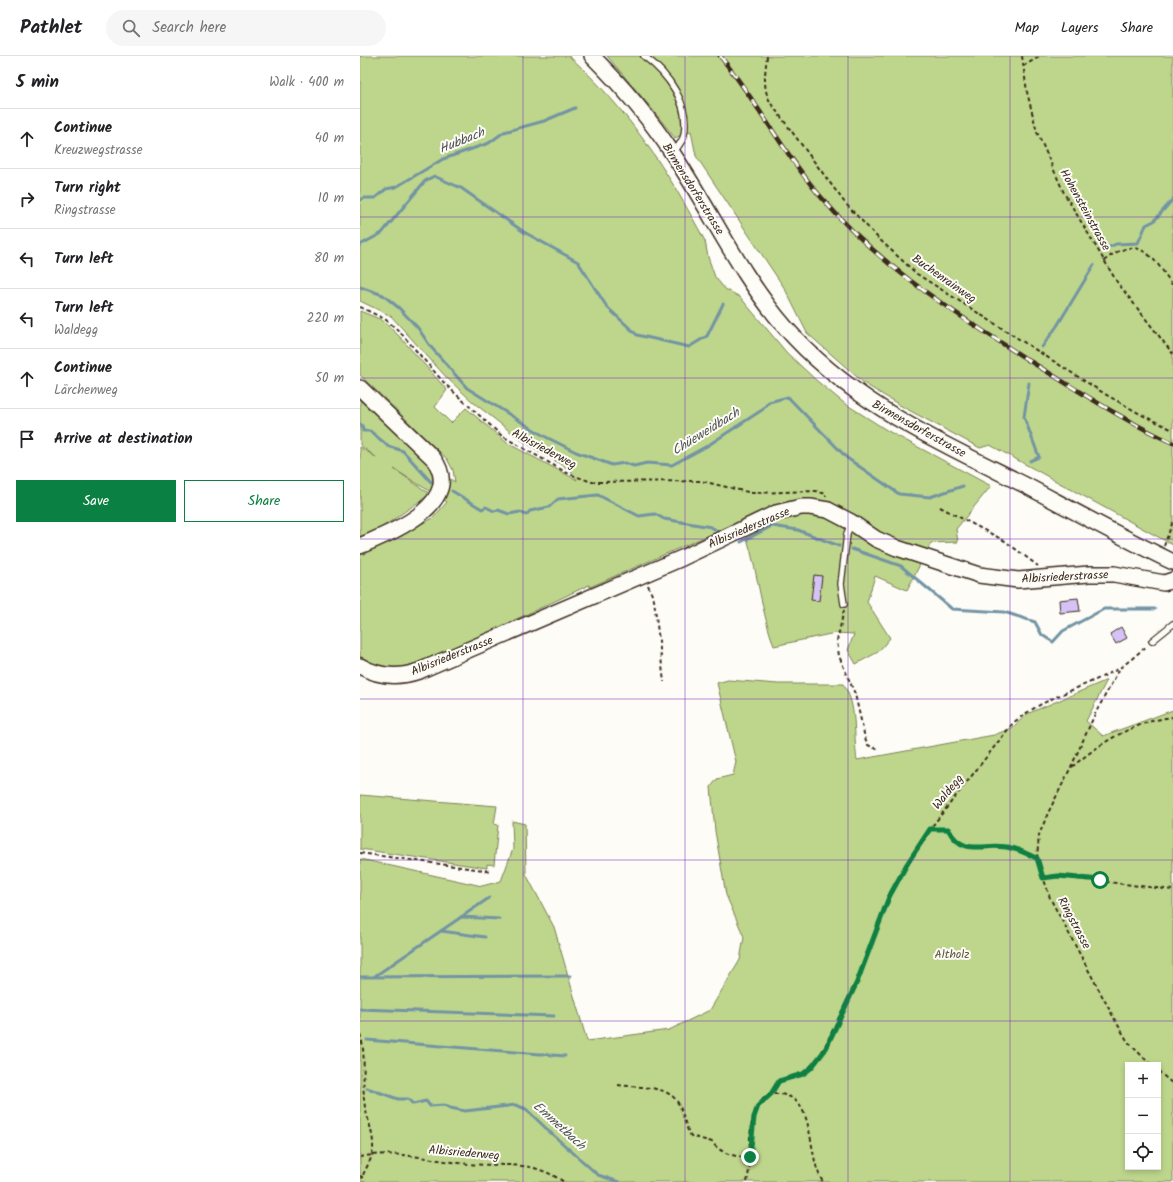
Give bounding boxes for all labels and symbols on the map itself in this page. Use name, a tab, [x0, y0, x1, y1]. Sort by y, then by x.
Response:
water label: Hubbach	[436, 122, 489, 160]
street label: Birmensdorferstrasse	[657, 139, 729, 239]
street label: Hohensteinstrasse	[1055, 166, 1116, 255]
street label: Buchenrainweg	[908, 250, 980, 308]
street label: Birmensdorferstrasse	[868, 395, 970, 463]
water label: Chüeweidbach	[668, 402, 745, 461]
street label: Albisriederweg	[508, 424, 580, 474]
street label: Albisriederstrasse	[705, 502, 793, 554]
street label: Albisriederstrasse	[1021, 565, 1110, 589]
street label: Albisriederstrasse	[408, 631, 496, 681]
street label: Waldegg	[928, 770, 968, 814]
route start	[1091, 871, 1109, 889]
street label: Ringstrasse	[1052, 893, 1096, 953]
park label: Altholz	[935, 945, 969, 964]
water label: Emmetbach	[528, 1096, 591, 1156]
street label: Albisriederweg	[428, 1140, 501, 1166]
route end	[741, 1148, 759, 1166]

